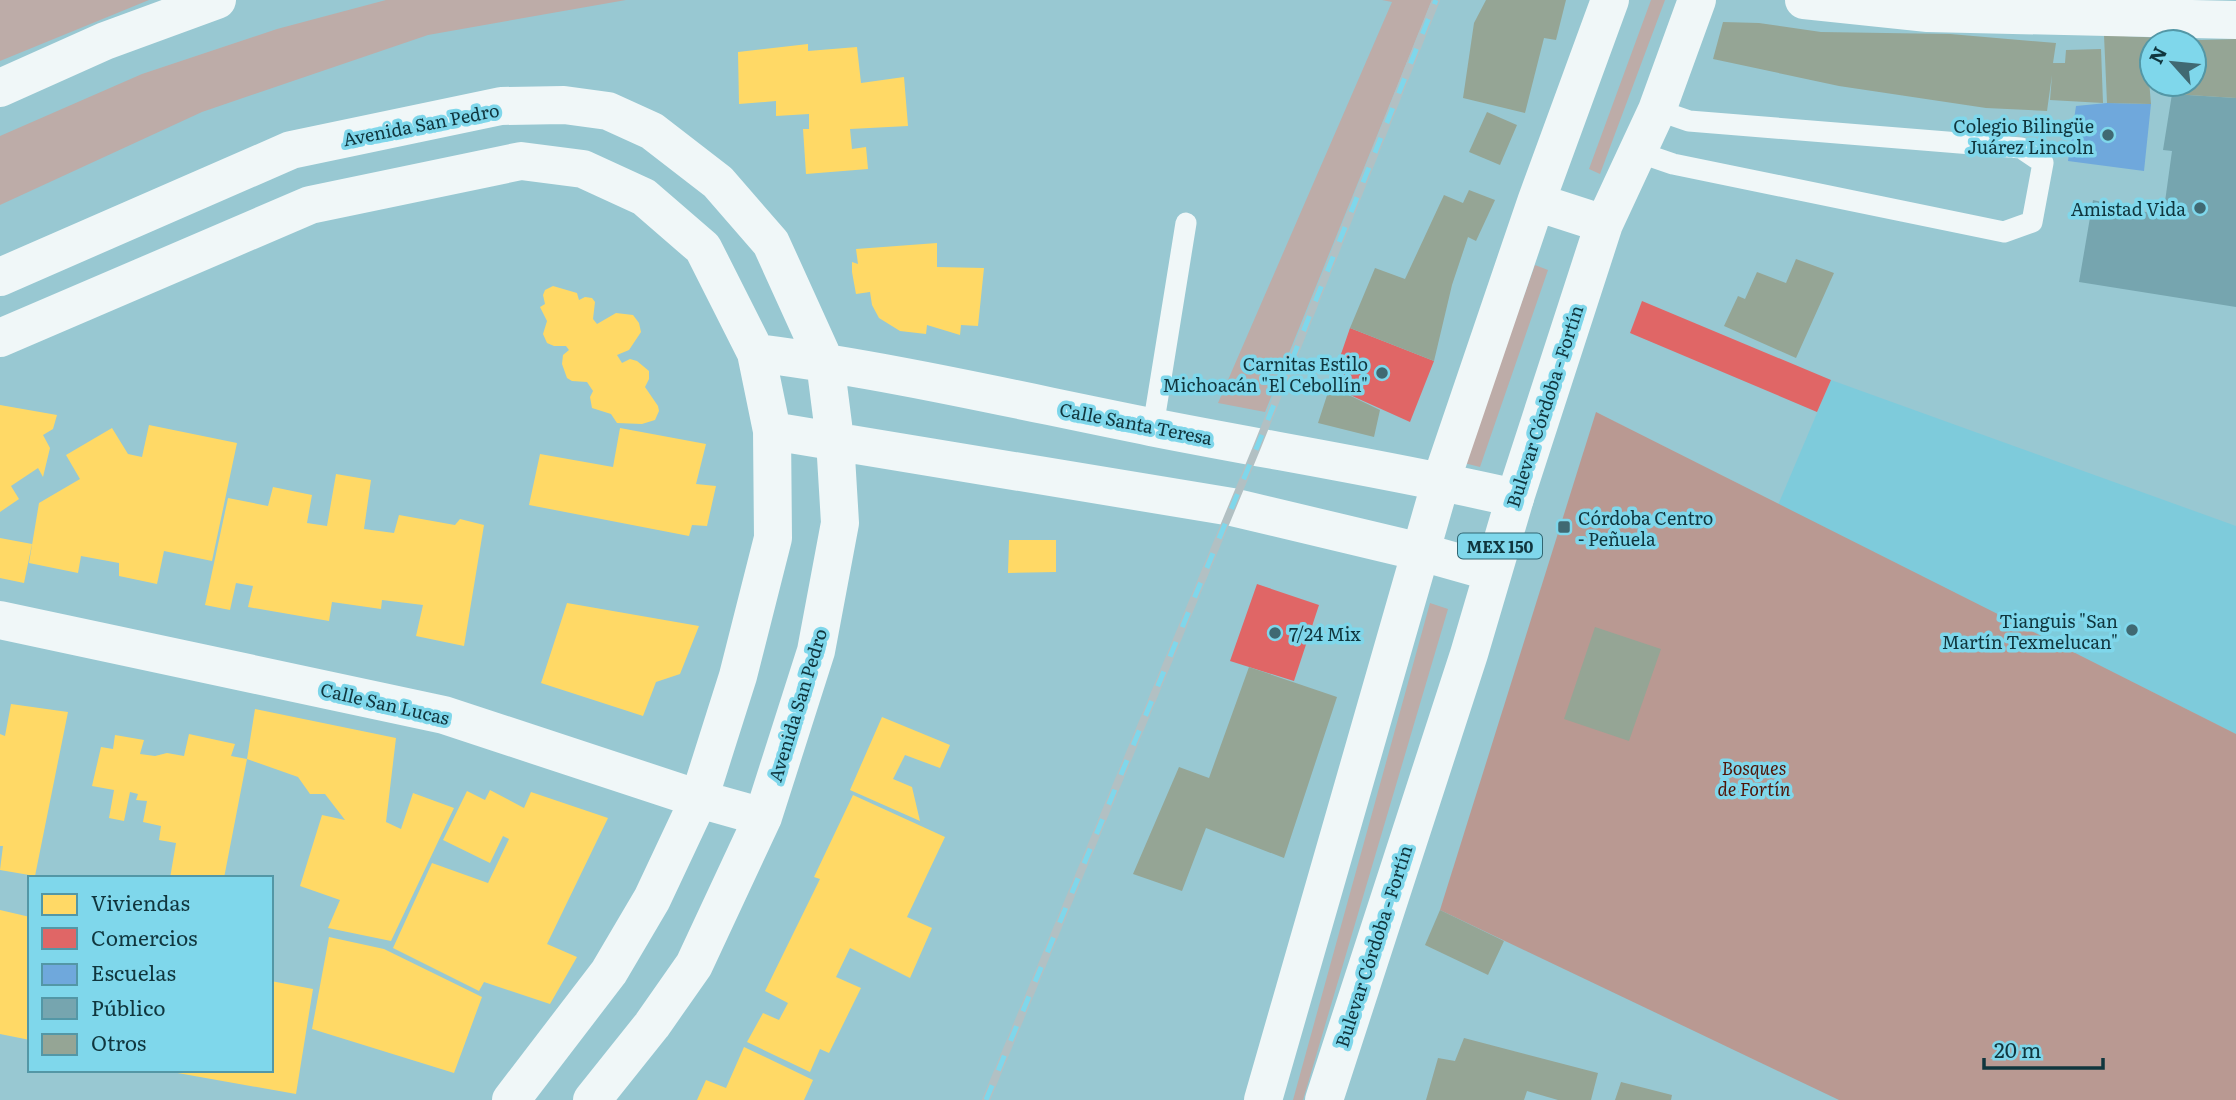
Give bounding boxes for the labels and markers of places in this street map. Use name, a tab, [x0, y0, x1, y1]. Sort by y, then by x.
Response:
place label: Colegio Bilingüe Juárez Lincoln	[1953, 112, 2094, 160]
marker: Colegio Bilingüe Juárez Lincoln	[2100, 127, 2116, 143]
place label: Amistad Vida	[2071, 195, 2186, 222]
marker: Amistad Vida	[2192, 200, 2208, 216]
place label: Carnitas Estilo Michoacán "El Cebollín"	[1163, 350, 1368, 398]
marker: Carnitas Estilo Michoacán "El Cebollín"	[1374, 365, 1390, 381]
place label: Córdoba Centro - Peñuela	[1578, 504, 1713, 552]
marker: Córdoba Centro - Peñuela	[1556, 519, 1572, 535]
place label: Tianguis "San Martín Texmelucan"	[1942, 607, 2118, 655]
place label: 7/24 Mix	[1289, 620, 1362, 647]
marker: Tianguis "San Martín Texmelucan"	[2124, 622, 2140, 638]
marker: 7/24 Mix	[1267, 625, 1283, 641]

